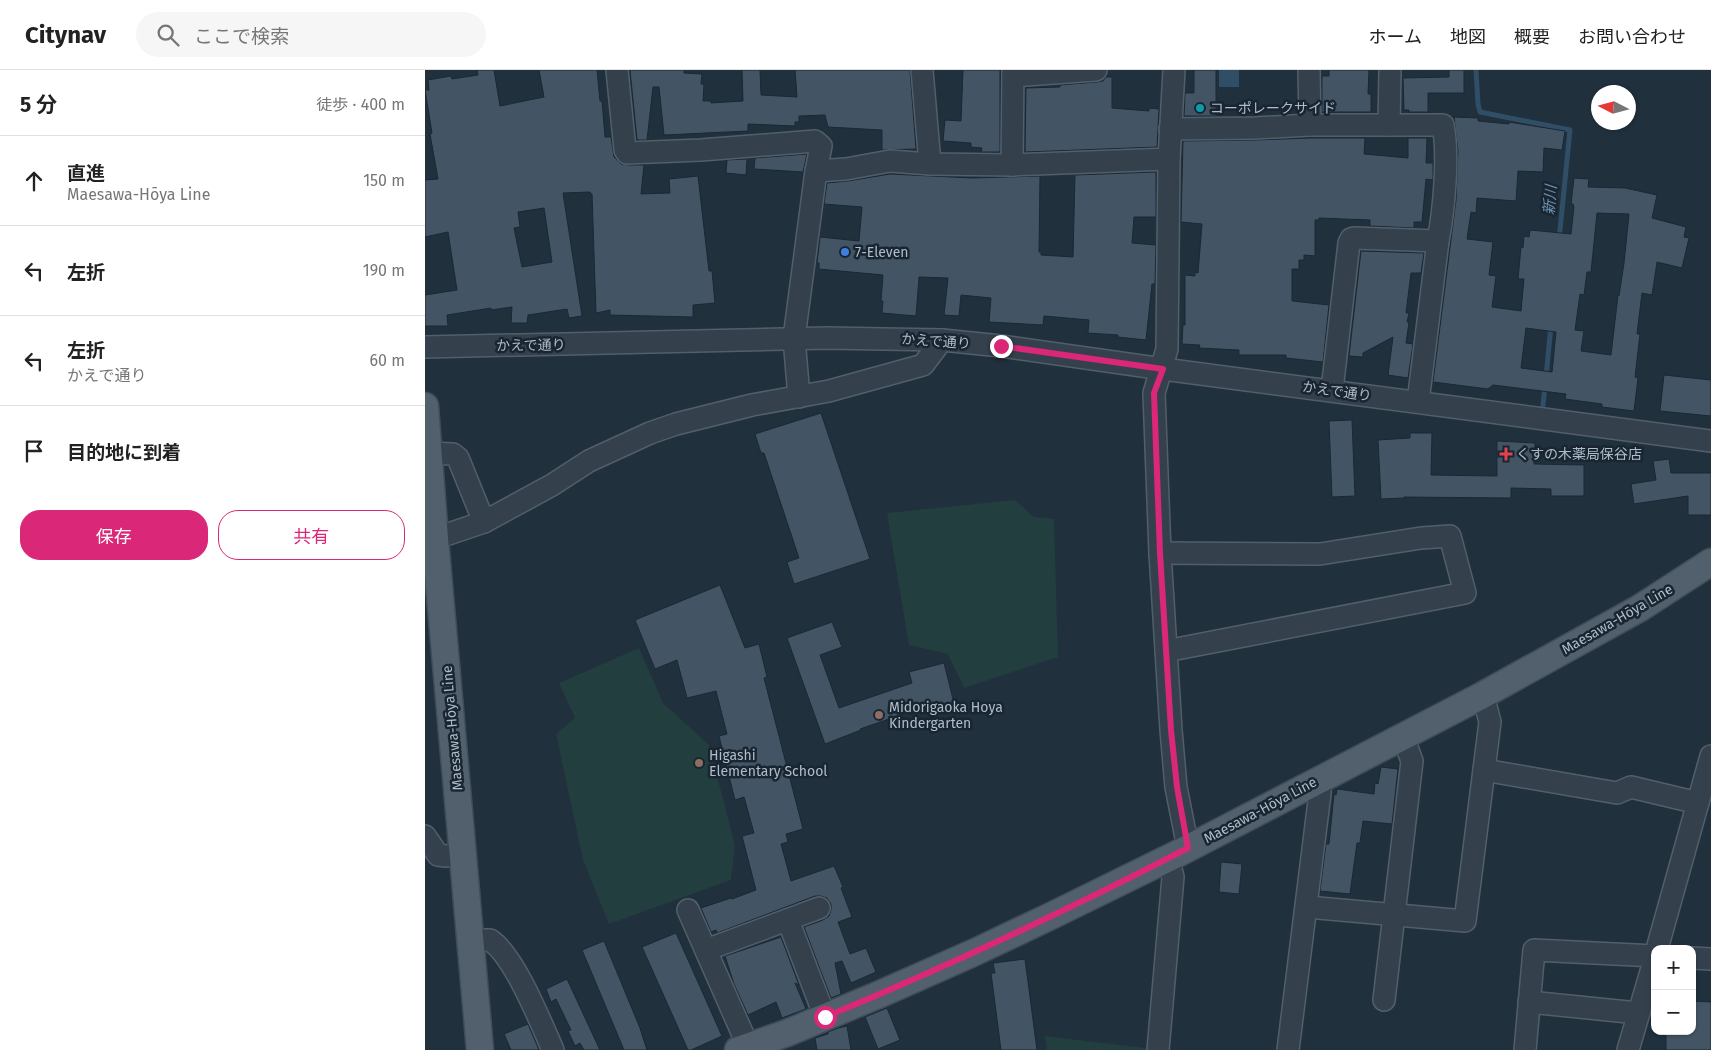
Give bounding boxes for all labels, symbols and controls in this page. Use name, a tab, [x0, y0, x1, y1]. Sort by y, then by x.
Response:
search box	[136, 12, 486, 57]
text: Citynav	[25, 21, 106, 49]
icon: search	[154, 21, 182, 49]
text: ここで検索	[194, 25, 289, 48]
text: ホーム	[1369, 26, 1422, 48]
text: 地図	[1450, 26, 1486, 48]
text: 概要	[1514, 26, 1550, 48]
text: お問い合わせ	[1578, 26, 1686, 48]
north arrow	[1591, 85, 1636, 130]
text: 5 分	[20, 92, 57, 118]
text: 徒歩 · 400 m	[316, 95, 405, 114]
place label: コーポレークサイド	[1210, 100, 1336, 117]
marker: コーポレークサイド	[1194, 102, 1206, 114]
text: 直進	[67, 162, 105, 185]
icon: ahead	[20, 167, 48, 195]
text: 150 m	[363, 171, 405, 190]
water label: 新川	[1540, 182, 1560, 216]
text: Maesawa-Hōya Line	[67, 185, 210, 204]
place label: 7-Eleven	[855, 244, 909, 261]
marker: 7-Eleven	[839, 246, 851, 258]
icon: left	[20, 257, 48, 285]
text: 左折	[67, 261, 105, 284]
text: 190 m	[363, 261, 405, 280]
street label: かえで通り	[901, 331, 971, 352]
route end	[990, 335, 1013, 358]
street label: かえで通り	[496, 336, 566, 355]
text: 左折	[67, 339, 105, 362]
icon: left	[20, 347, 48, 375]
text: 60 m	[370, 351, 405, 370]
text: かえで通り	[67, 366, 147, 385]
street label: かえで通り	[1301, 378, 1373, 405]
icon: arrive	[20, 437, 48, 465]
text: 目的地に到着	[67, 441, 181, 464]
place label: くすの木薬局保谷店	[1516, 446, 1642, 463]
marker: くすの木薬局保谷店	[1500, 448, 1512, 460]
button: 保存	[20, 510, 208, 560]
button: 共有	[218, 510, 405, 560]
street label: Maesawa-Hōya Line	[1559, 581, 1676, 658]
street label: Maesawa-Hōya Line	[439, 665, 466, 791]
place label: Midorigaoka Hoya Kindergarten	[889, 699, 1003, 732]
marker: Midorigaoka Hoya Kindergarten	[873, 709, 885, 721]
place label: Higashi Elementary School	[709, 747, 827, 780]
marker: Higashi Elementary School	[693, 757, 705, 769]
street label: Maesawa-Hōya Line	[1201, 773, 1320, 847]
map controls	[1651, 945, 1696, 1035]
button: +	[1651, 945, 1696, 990]
button: −	[1651, 990, 1696, 1035]
route start	[814, 1006, 837, 1029]

